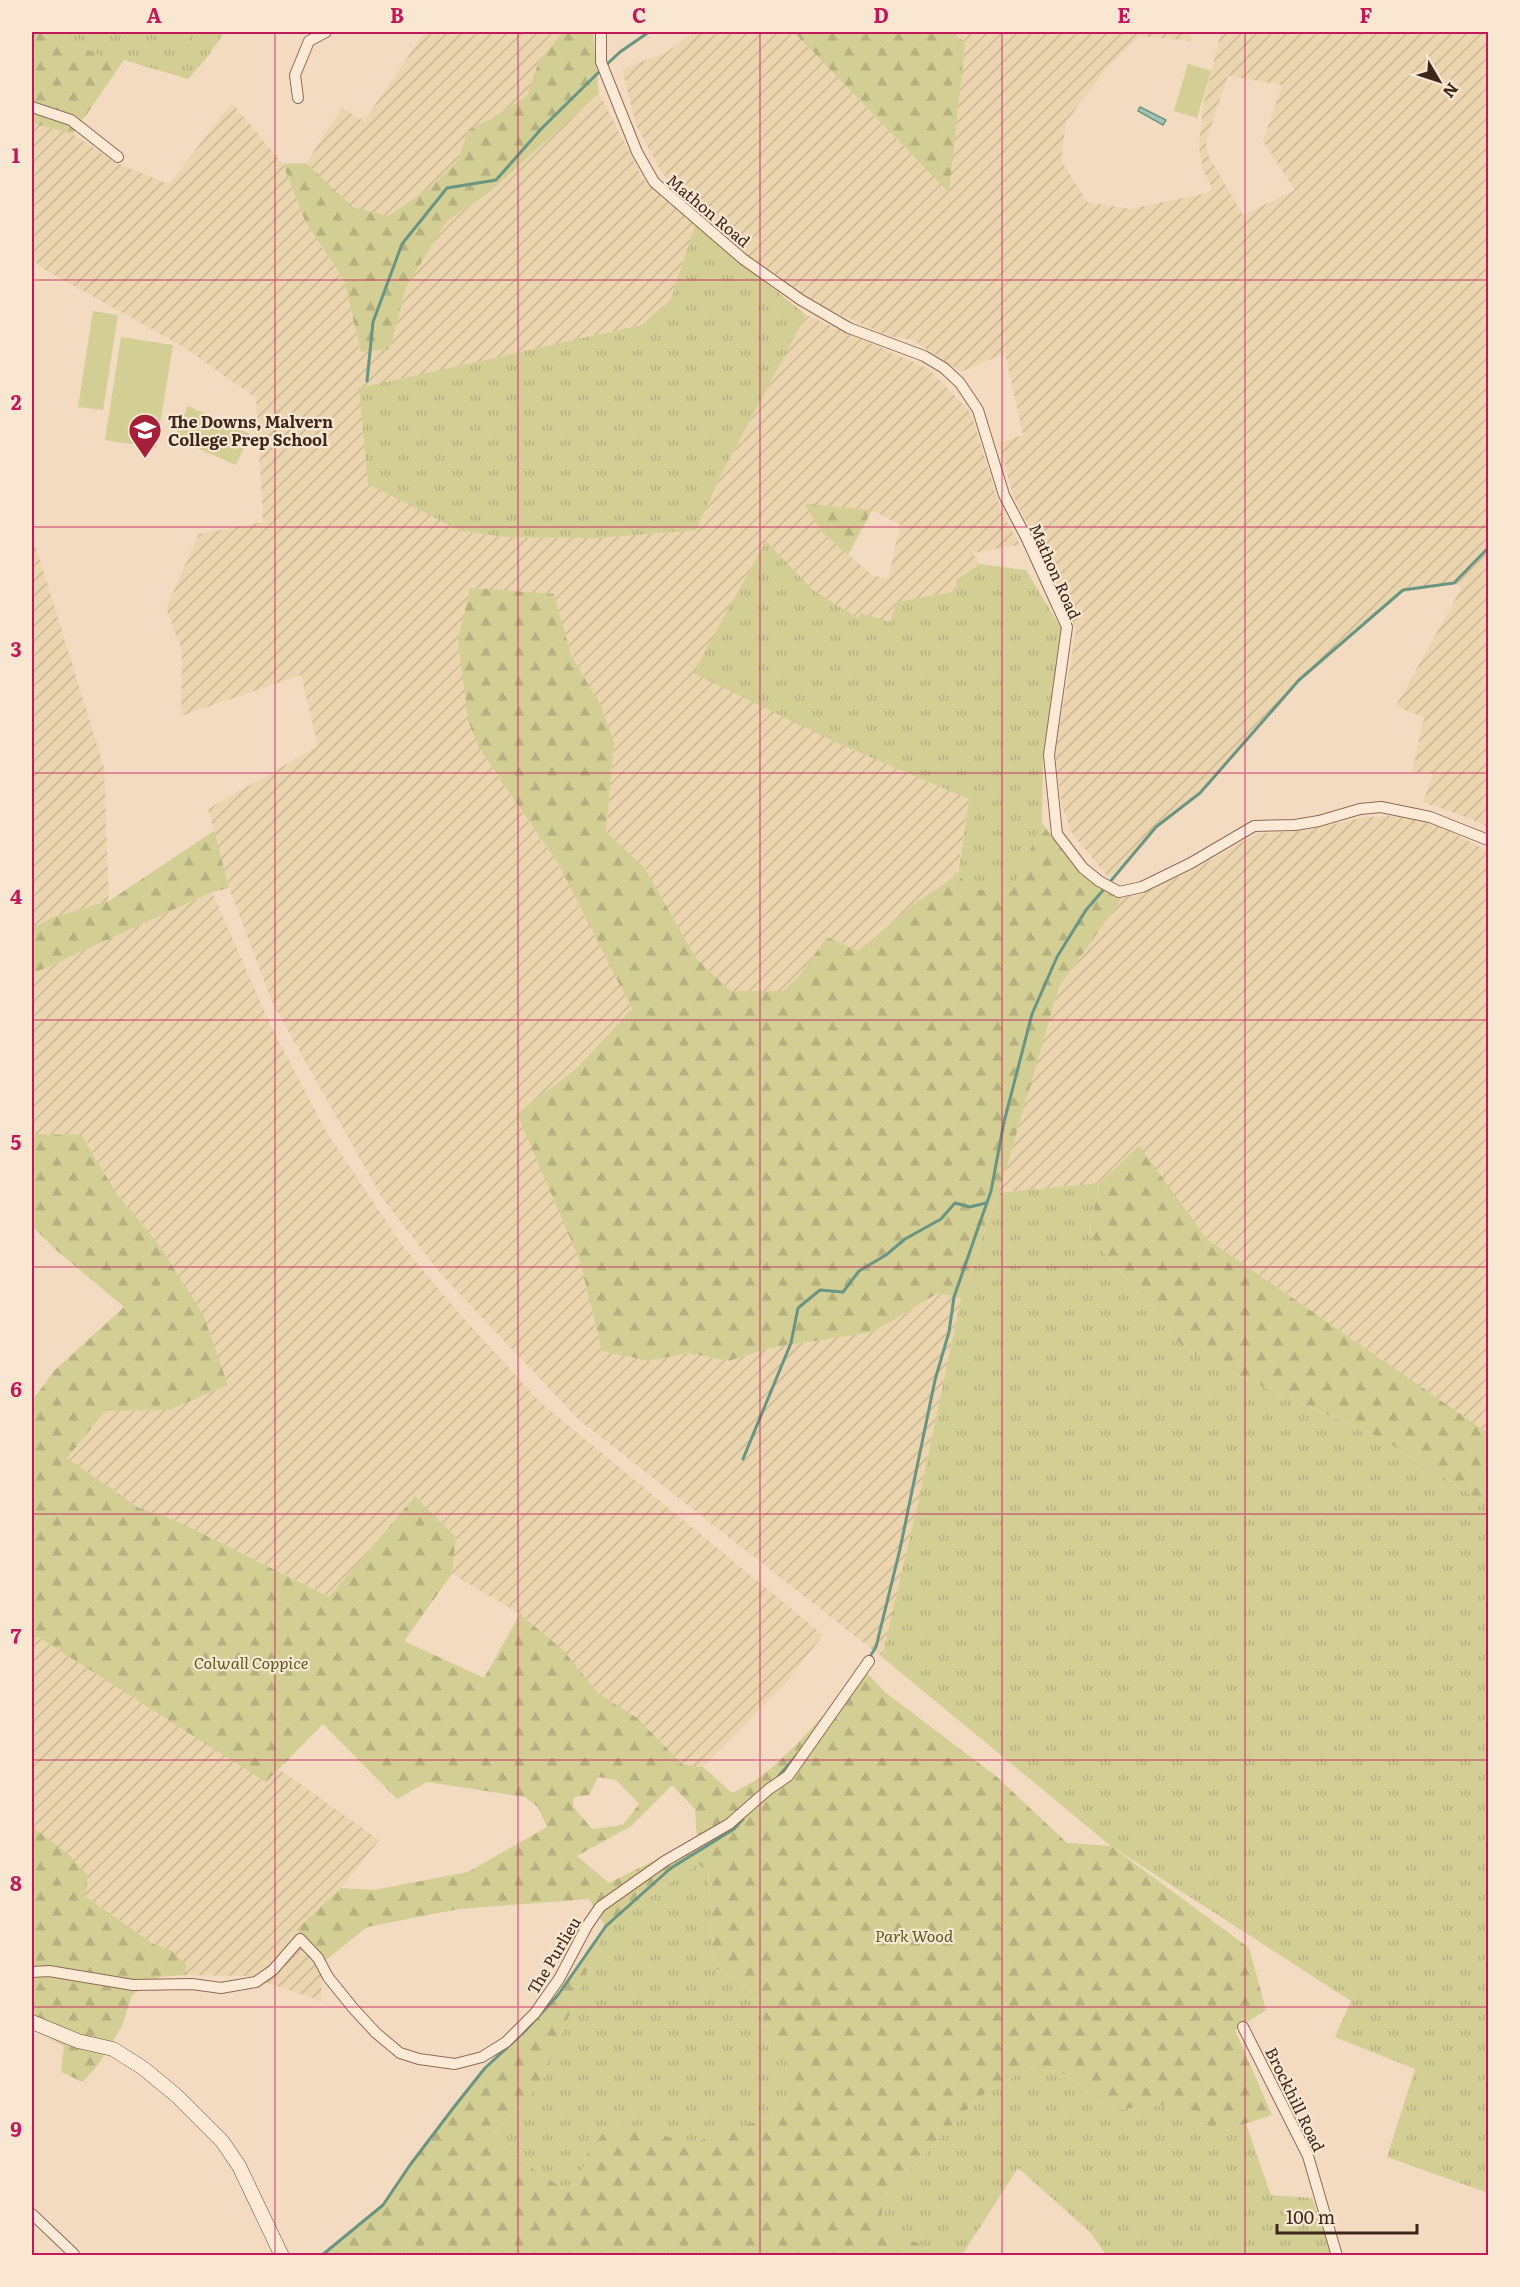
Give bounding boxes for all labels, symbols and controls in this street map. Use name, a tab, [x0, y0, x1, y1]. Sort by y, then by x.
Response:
text: A	[146, 0, 162, 29]
text: B	[390, 0, 404, 29]
text: C	[632, 0, 646, 29]
text: D	[873, 0, 889, 29]
text: E	[1117, 0, 1131, 29]
text: F	[1360, 0, 1373, 29]
north arrow	[1409, 51, 1469, 111]
text: N	[1438, 78, 1465, 104]
text: 1	[12, 139, 20, 169]
street label: Mathon Road	[662, 168, 756, 252]
text: 2	[11, 386, 22, 416]
place label: The Downs, Malvern College Prep School	[168, 409, 333, 451]
school or university icon: The Downs, Malvern College Prep School	[127, 412, 163, 459]
street label: Mathon Road	[1024, 519, 1088, 623]
text: 3	[10, 633, 22, 663]
text: 4	[10, 880, 22, 910]
text: 5	[11, 1126, 22, 1156]
text: 6	[10, 1373, 22, 1403]
text: 7	[11, 1620, 22, 1650]
park label: Colwall Coppice	[194, 1650, 308, 1674]
text: 8	[10, 1867, 22, 1897]
street label: The Purlieu	[520, 1911, 586, 1999]
park label: Park Wood	[875, 1923, 954, 1947]
street label: Brockhill Road	[1260, 2043, 1332, 2156]
text: 9	[10, 2113, 22, 2143]
scale bar	[1277, 2197, 1416, 2235]
text: 100 m	[1286, 2203, 1335, 2230]

